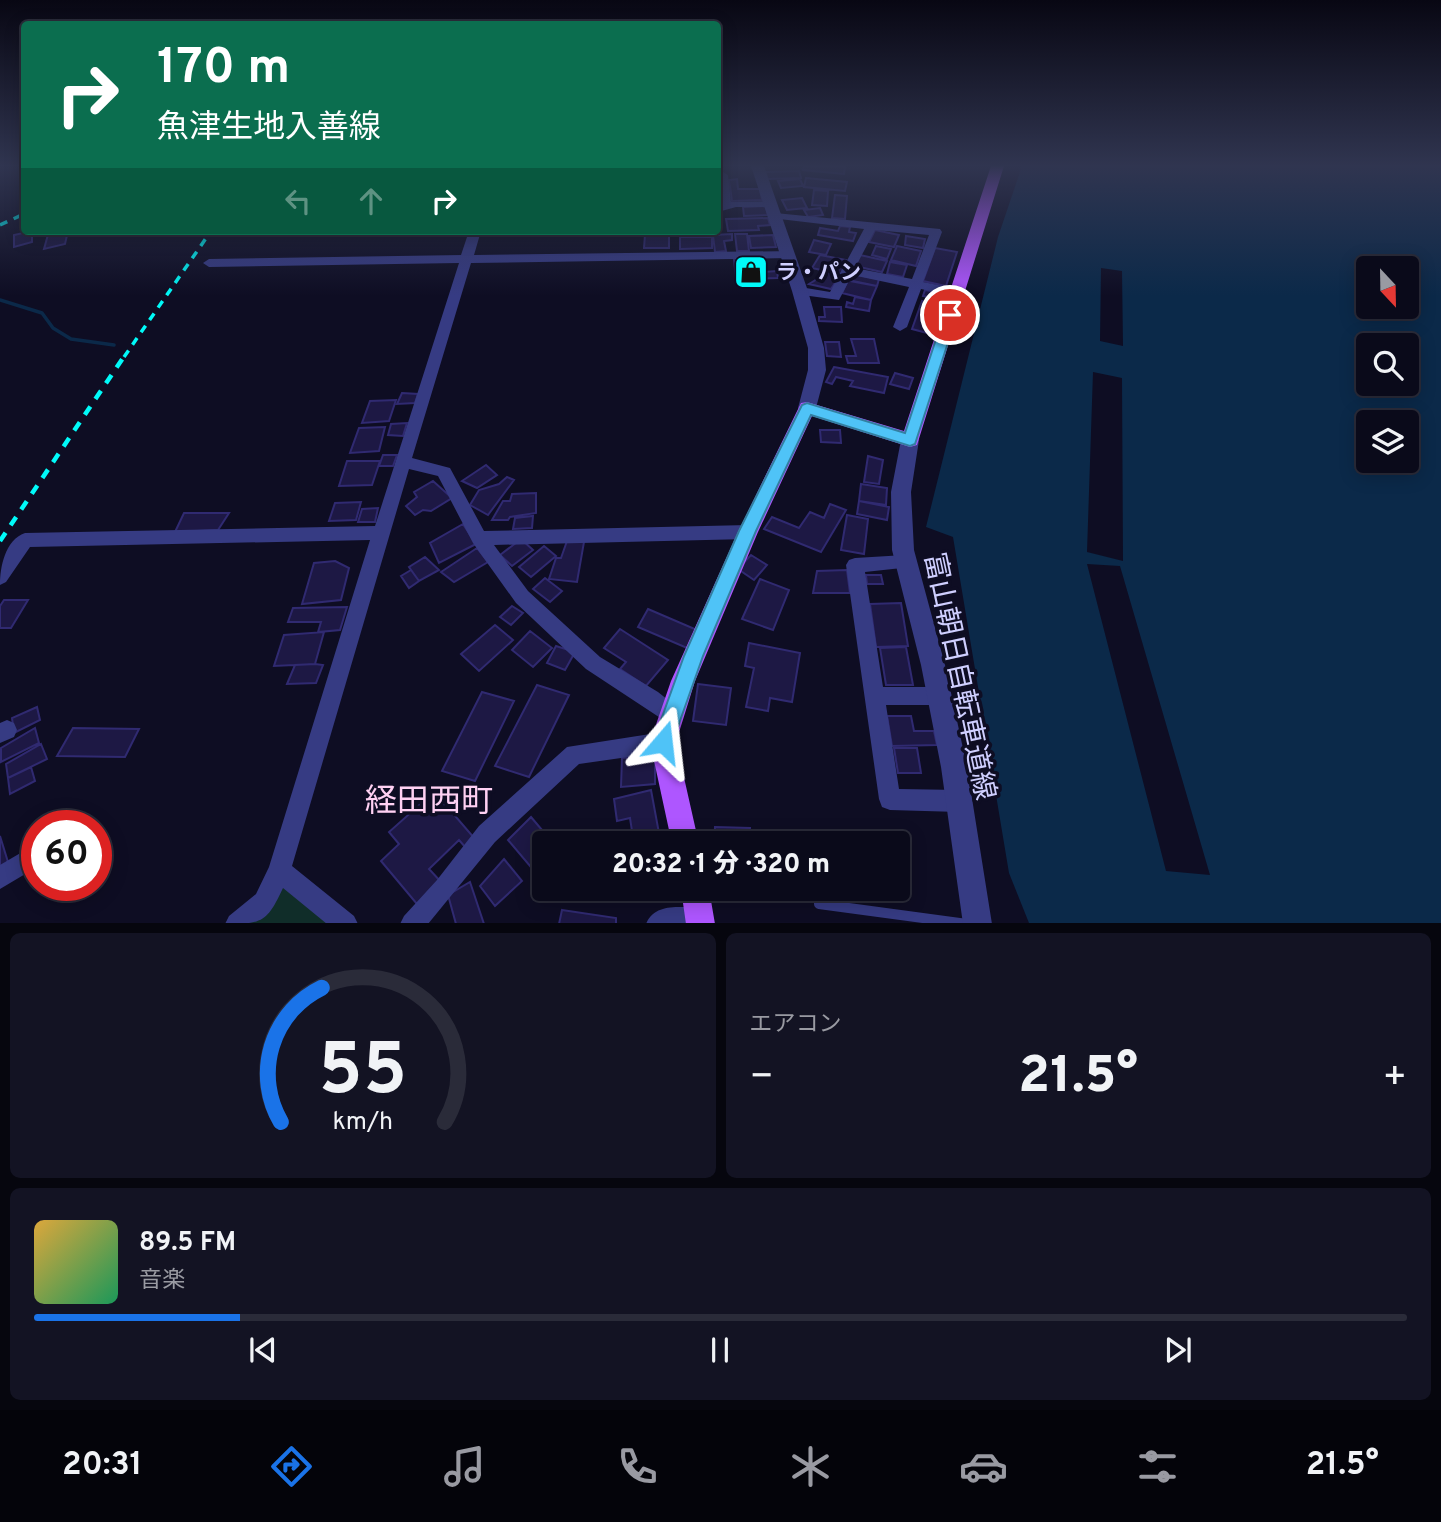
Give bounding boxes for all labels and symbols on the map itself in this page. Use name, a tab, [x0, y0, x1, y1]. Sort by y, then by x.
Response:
shop icon: ラ・パン	[732, 253, 770, 291]
north arrow	[1356, 256, 1419, 318]
place label: ラ・パン	[776, 260, 861, 287]
pin	[920, 285, 980, 345]
street label: 富山朝日自転車道線	[914, 550, 1002, 804]
position arrow	[626, 705, 700, 779]
district label: 経田西町	[365, 783, 493, 823]
speed limit sign: 60	[21, 810, 112, 901]

